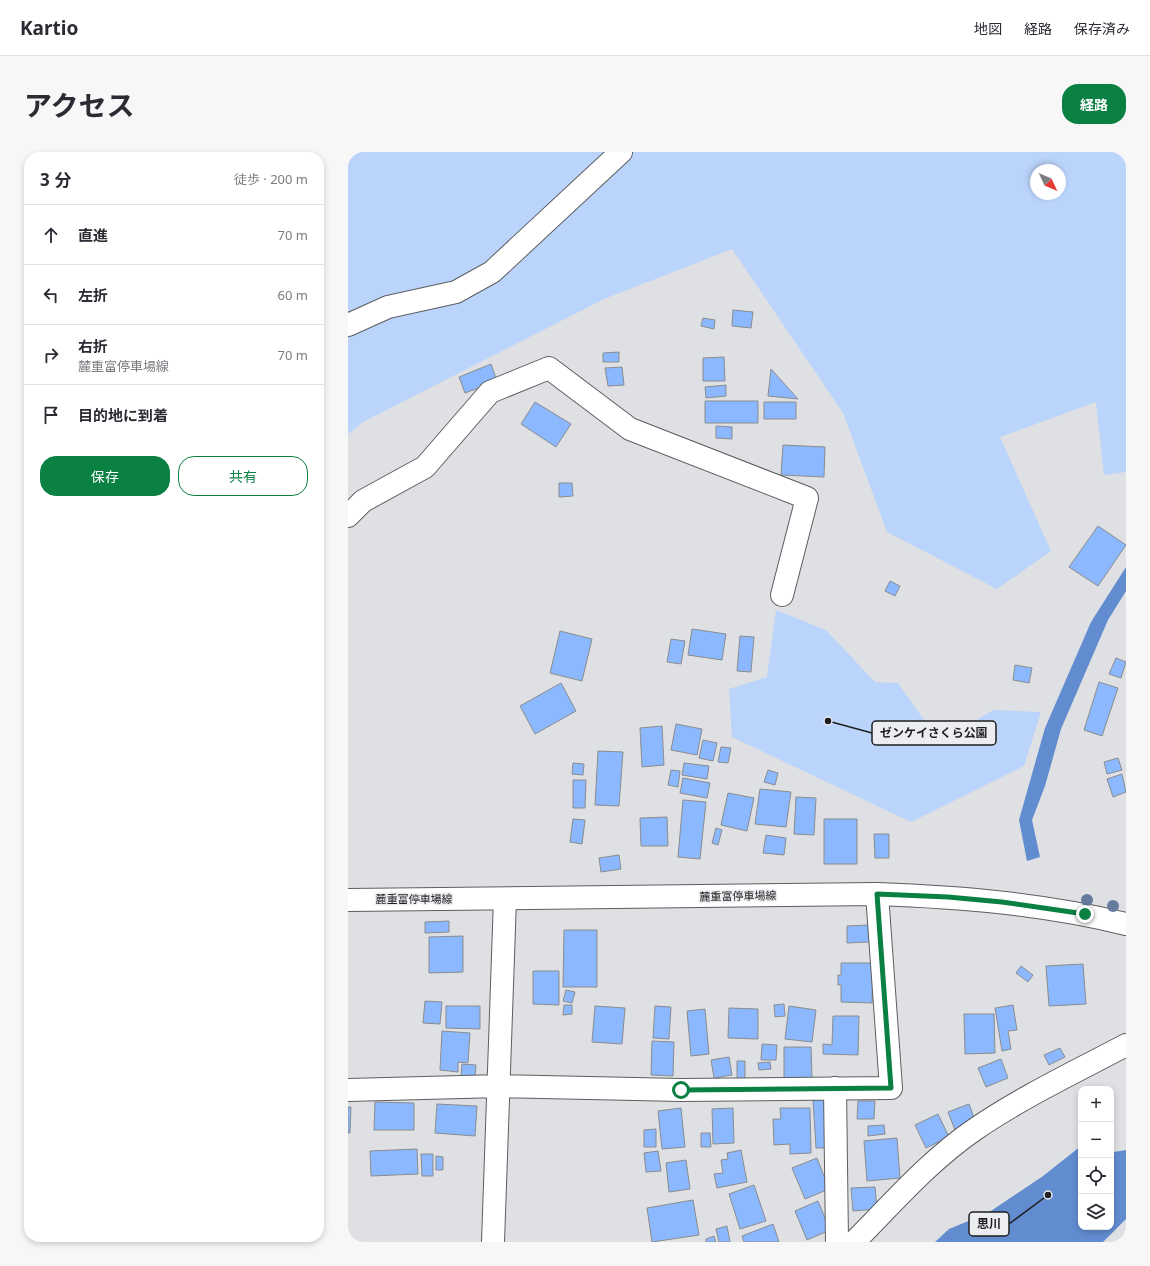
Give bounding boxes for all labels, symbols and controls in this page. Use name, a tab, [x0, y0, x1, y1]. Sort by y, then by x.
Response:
text: Kartio	[20, 15, 78, 41]
text: 地図	[974, 19, 1002, 38]
text: 経路	[1024, 19, 1052, 38]
text: 保存済み	[1074, 19, 1130, 38]
button: 経路	[1062, 84, 1126, 124]
text: アクセス	[24, 86, 135, 124]
north arrow	[1030, 164, 1066, 200]
text: 3 分	[40, 168, 71, 191]
text: 徒歩 · 200 m	[234, 170, 308, 188]
icon: ahead	[40, 224, 62, 246]
text: 直進	[78, 225, 108, 245]
text: 70 m	[278, 226, 308, 244]
icon: left	[40, 284, 62, 306]
text: 左折	[78, 285, 108, 305]
text: 60 m	[278, 286, 308, 304]
text: 右折	[78, 336, 108, 356]
icon: right	[40, 344, 62, 366]
text: 70 m	[278, 346, 308, 364]
text: 麓重富停車場線	[78, 357, 169, 375]
icon: arrive	[40, 404, 62, 426]
text: 目的地に到着	[78, 405, 168, 425]
button: 保存	[40, 456, 170, 496]
button: 共有	[178, 456, 308, 496]
callout: ゼンケイさくら公園	[872, 721, 996, 745]
text: ゼンケイさくら公園	[880, 724, 988, 741]
street label: 麓重富停車場線	[699, 887, 777, 904]
street label: 麓重富停車場線	[376, 891, 453, 906]
route end	[1076, 905, 1094, 923]
route start	[672, 1081, 690, 1099]
map controls	[1078, 1086, 1114, 1230]
button: +	[1078, 1086, 1114, 1122]
button: −	[1078, 1122, 1114, 1158]
button: locate	[1078, 1158, 1114, 1194]
button: layers	[1078, 1194, 1114, 1230]
callout: 思川	[969, 1212, 1009, 1236]
text: 思川	[977, 1215, 1001, 1232]

